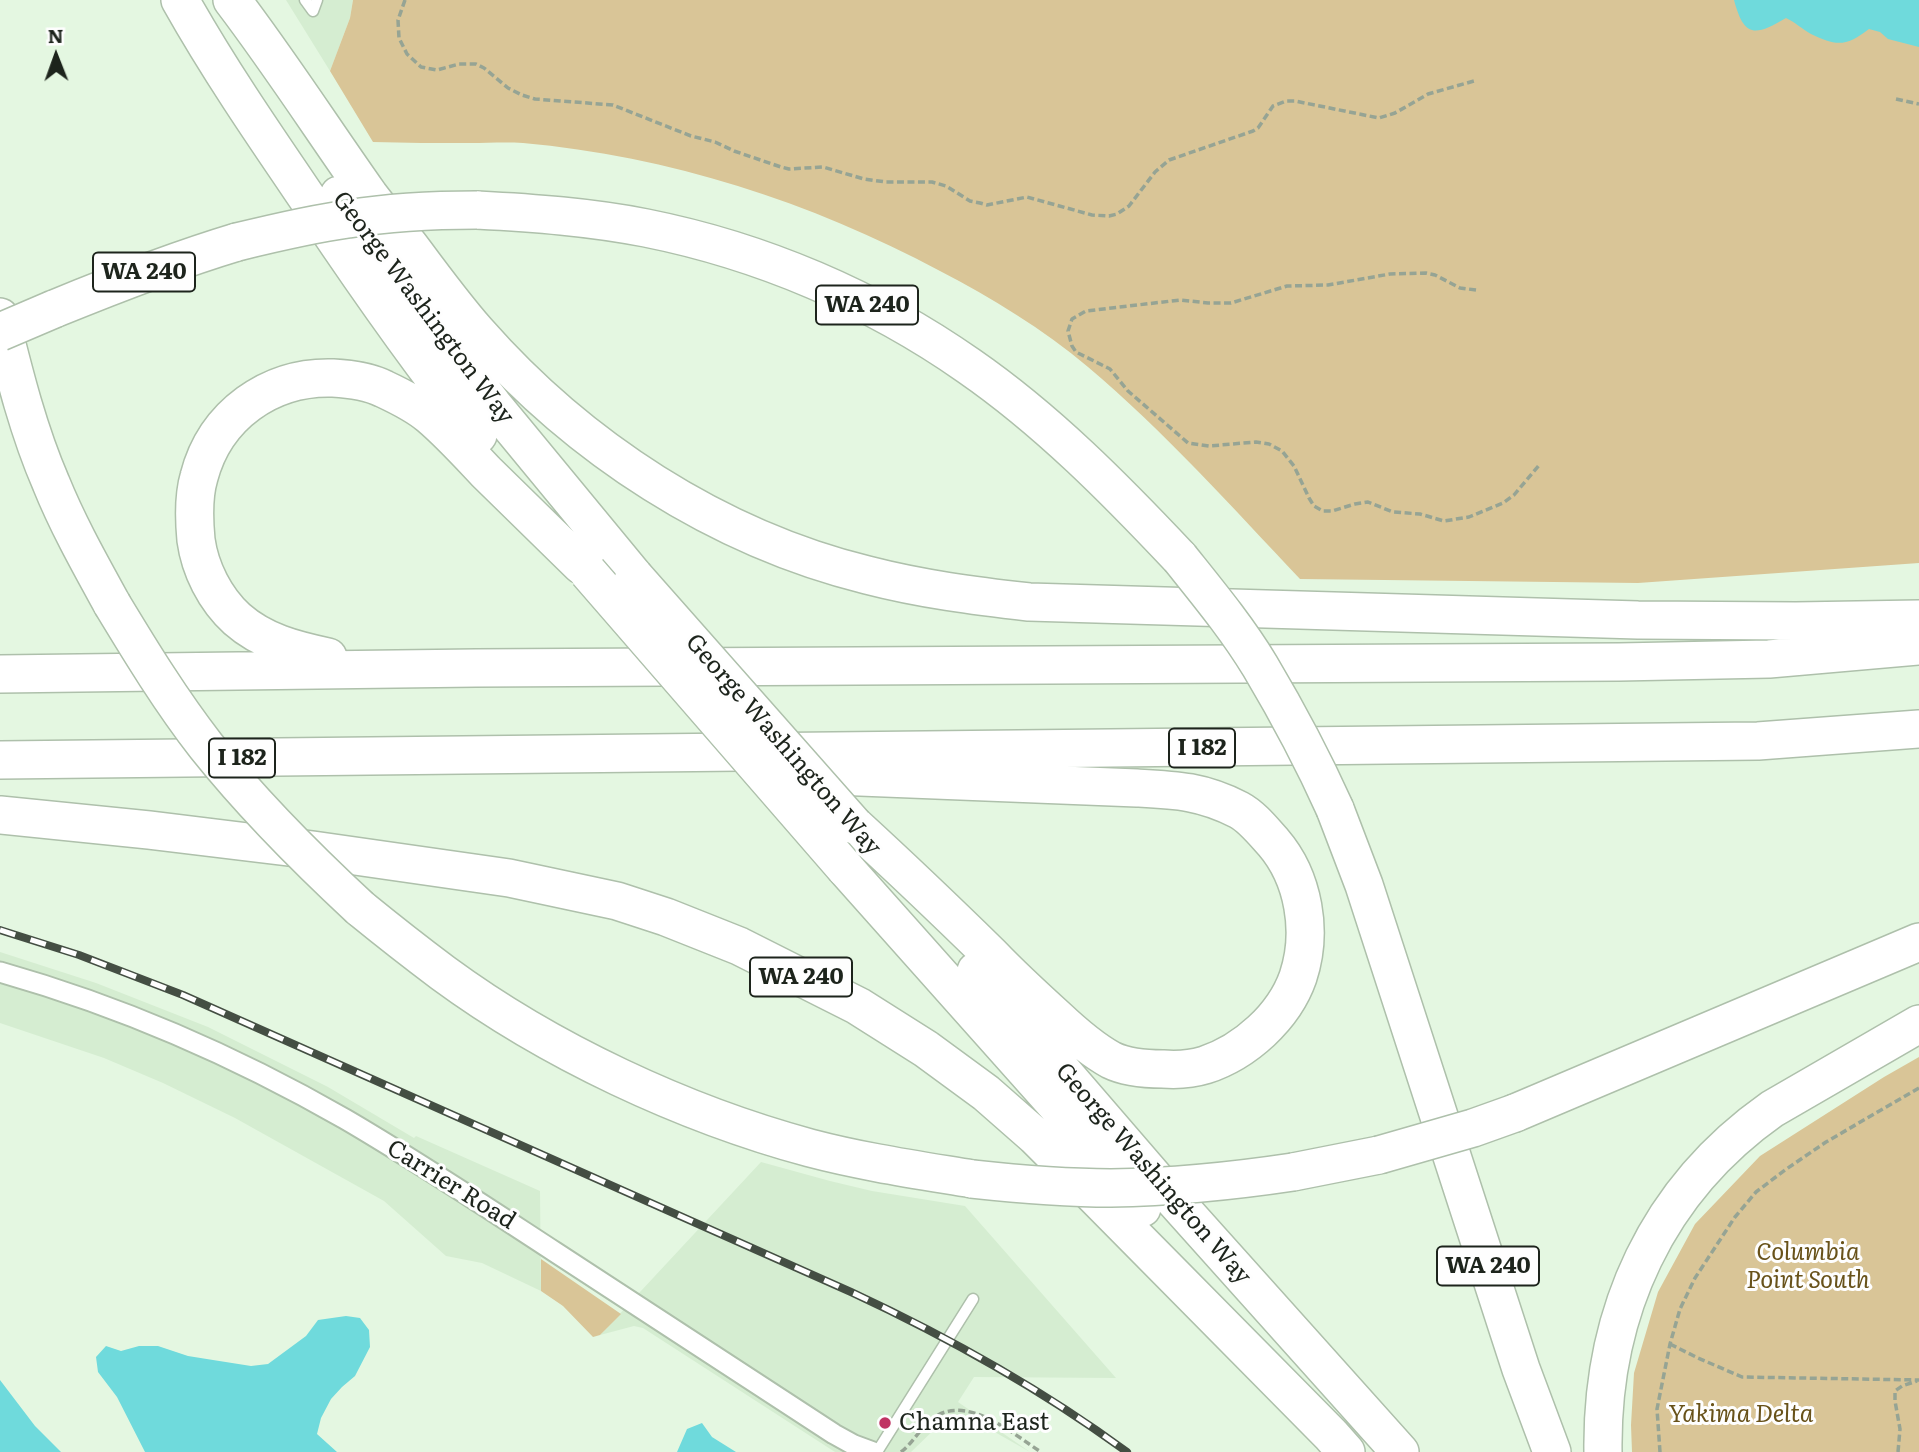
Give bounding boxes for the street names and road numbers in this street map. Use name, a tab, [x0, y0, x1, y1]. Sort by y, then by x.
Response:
street label: George Washington Way	[326, 186, 520, 430]
road number: WA 240	[93, 252, 195, 292]
road number: WA 240	[816, 286, 918, 324]
street label: George Washington Way	[679, 628, 887, 862]
road number: I 182	[1169, 728, 1235, 768]
road number: I 182	[209, 738, 275, 778]
road number: WA 240	[750, 958, 852, 996]
street label: George Washington Way	[1049, 1057, 1257, 1291]
street label: Carrier Road	[381, 1134, 521, 1236]
road number: WA 240	[1437, 1246, 1539, 1286]

